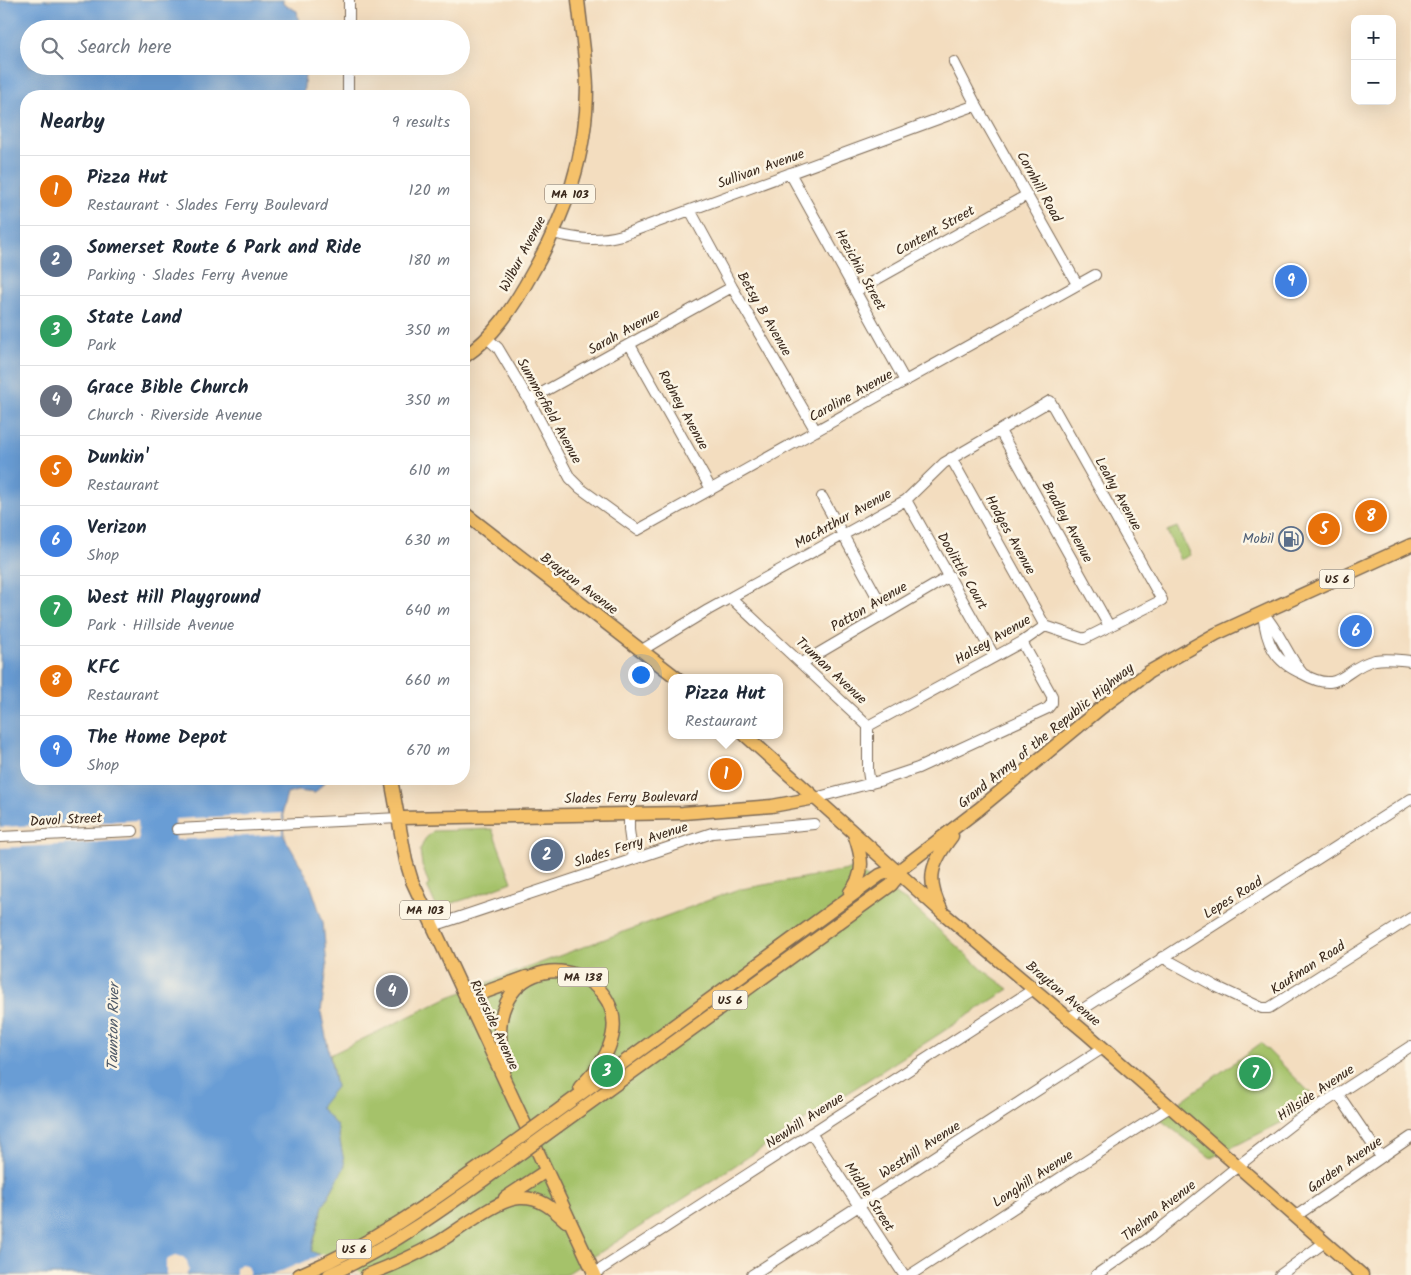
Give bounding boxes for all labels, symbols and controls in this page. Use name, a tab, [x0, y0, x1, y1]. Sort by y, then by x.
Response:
map controls	[1351, 15, 1396, 105]
button: +	[1351, 15, 1396, 60]
search box	[20, 20, 470, 75]
text: Search here	[78, 33, 172, 63]
icon: search	[38, 34, 66, 62]
button: −	[1351, 60, 1396, 105]
text: Nearby	[40, 106, 105, 139]
text: 9 results	[392, 110, 450, 135]
street label: Sullivan Avenue	[714, 143, 808, 195]
street label: Cornhill Road	[1010, 147, 1068, 227]
text: Pizza Hut	[87, 163, 168, 193]
text: 1	[54, 178, 58, 203]
text: 120 m	[409, 178, 450, 203]
road number: MA 103	[545, 184, 595, 203]
text: Restaurant · Slades Ferry Boulevard	[87, 193, 328, 218]
street label: Content Street	[891, 200, 979, 262]
street label: Wilbur Avenue	[494, 211, 553, 296]
street label: Hezichia Street	[829, 225, 892, 315]
text: Somerset Route 6 Park and Ride	[87, 233, 361, 263]
text: 2	[51, 248, 61, 273]
text: 180 m	[408, 248, 450, 273]
pin: 9	[1275, 262, 1307, 300]
text: Parking · Slades Ferry Avenue	[87, 263, 288, 288]
street label: Betsy B Avenue	[731, 268, 798, 361]
text: State Land	[87, 303, 182, 333]
street label: Sarah Avenue	[584, 303, 665, 361]
text: 3	[52, 318, 60, 343]
text: 350 m	[405, 318, 450, 343]
text: Park	[87, 333, 116, 358]
street label: Summerfield Avenue	[511, 354, 588, 469]
street label: Caroline Avenue	[805, 363, 898, 428]
street label: Rodney Avenue	[652, 366, 714, 455]
text: Grace Bible Church	[87, 373, 249, 403]
text: 4	[52, 388, 60, 413]
text: 350 m	[405, 388, 450, 413]
text: Church · Riverside Avenue	[87, 403, 262, 428]
text: Dunkin'	[87, 443, 148, 473]
street label: Leahy Avenue	[1089, 453, 1148, 536]
text: 5	[52, 458, 60, 483]
text: 610 m	[409, 458, 450, 483]
text: Restaurant	[87, 473, 159, 498]
street label: Bradley Avenue	[1036, 477, 1099, 567]
street label: MacArthur Avenue	[790, 483, 896, 555]
street label: Hodges Avenue	[979, 491, 1041, 580]
pin: 8	[1355, 497, 1387, 535]
pin: 5	[1308, 510, 1340, 548]
text: Verizon	[87, 513, 147, 543]
fuel station icon: Mobil	[1278, 526, 1304, 552]
text: 6	[52, 528, 60, 553]
text: 630 m	[405, 528, 450, 553]
street label: Doolittle Court	[931, 528, 993, 614]
place label: Mobil	[1243, 528, 1275, 550]
text: Shop	[87, 543, 119, 568]
street label: Brayton Avenue	[535, 547, 623, 621]
road number: US 6	[1320, 570, 1354, 588]
street label: Patton Avenue	[826, 576, 912, 638]
text: West Hill Playground	[87, 583, 260, 613]
text: 7	[52, 598, 60, 623]
text: 640 m	[405, 598, 450, 623]
street label: Halsey Avenue	[951, 609, 1036, 671]
pin: 6	[1340, 612, 1372, 650]
text: Park · Hillside Avenue	[87, 613, 234, 638]
street label: Truman Avenue	[790, 632, 872, 711]
text: KFC	[87, 653, 120, 683]
street label: Grand Army of the Republic Highway	[953, 657, 1139, 814]
your location	[628, 662, 654, 688]
text: 8	[51, 668, 61, 693]
text: 660 m	[405, 668, 450, 693]
popup	[668, 674, 783, 739]
text: Pizza Hut	[685, 679, 766, 709]
text: Restaurant	[87, 683, 159, 708]
text: Restaurant	[685, 709, 757, 734]
text: The Home Depot	[87, 723, 227, 753]
text: 9	[52, 738, 60, 763]
text: 670 m	[407, 738, 450, 763]
text: Shop	[87, 753, 119, 778]
pin: 1	[710, 755, 742, 793]
street label: Slades Ferry Boulevard	[564, 786, 699, 810]
street label: Davol Street	[29, 807, 103, 833]
street label: Slades Ferry Avenue	[571, 816, 691, 874]
pin: 2	[531, 836, 563, 874]
street label: Lepes Road	[1199, 870, 1268, 925]
road number: MA 103	[400, 900, 450, 920]
street label: Kaufman Road	[1266, 935, 1351, 1001]
street label: Brayton Avenue	[1020, 956, 1106, 1033]
road number: MA 138	[558, 968, 608, 986]
pin: 4	[376, 972, 408, 1010]
street label: Riverside Avenue	[463, 976, 525, 1075]
water label: Taunton River	[101, 980, 127, 1071]
road number: US 6	[712, 990, 748, 1010]
pin: 3	[591, 1052, 623, 1090]
pin: 7	[1239, 1054, 1271, 1092]
street label: Hillside Avenue	[1273, 1059, 1360, 1127]
street label: Newhill Avenue	[761, 1087, 849, 1155]
street label: Westhill Avenue	[875, 1115, 966, 1185]
street label: Garden Avenue	[1303, 1131, 1388, 1199]
street label: Longhill Avenue	[988, 1144, 1078, 1213]
street label: Middle Street	[838, 1158, 900, 1237]
street label: Thelma Avenue	[1117, 1174, 1201, 1247]
road number: US 6	[336, 1240, 372, 1258]

